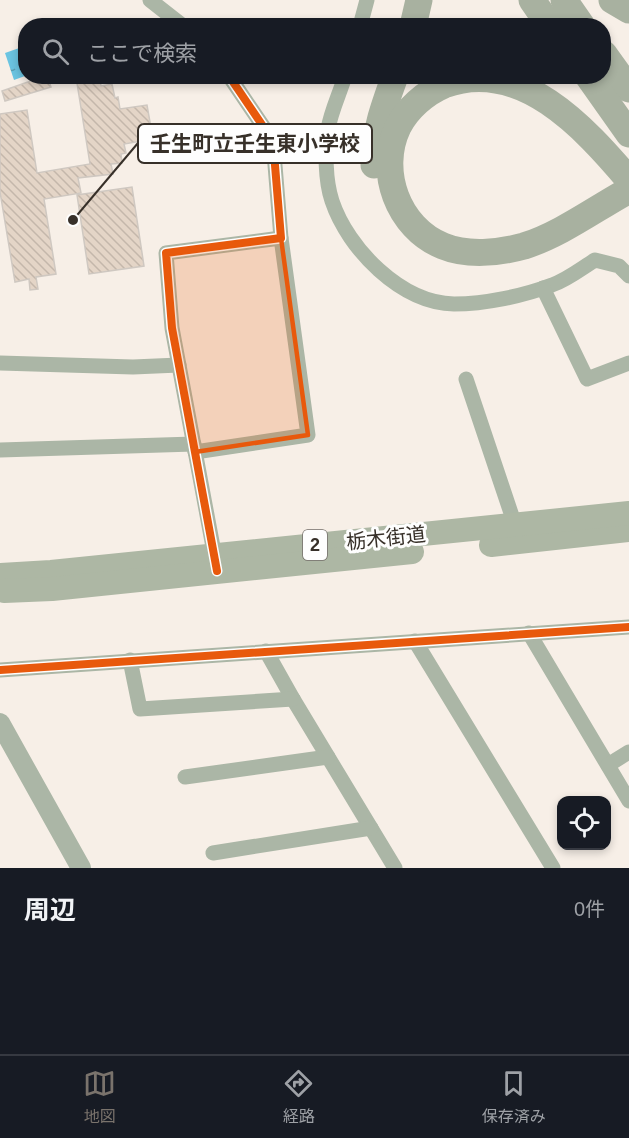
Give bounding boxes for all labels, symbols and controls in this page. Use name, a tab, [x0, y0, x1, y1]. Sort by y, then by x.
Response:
search box	[18, 18, 611, 84]
icon: search	[39, 35, 72, 68]
text: ここで検索	[87, 41, 197, 66]
callout: 壬生町立壬生東小学校	[138, 124, 372, 163]
text: 壬生町立壬生東小学校	[150, 132, 360, 155]
street label: 栃木街道	[345, 523, 427, 553]
road number: 2	[303, 530, 327, 560]
map controls	[557, 796, 611, 850]
button: locate	[557, 796, 611, 850]
text: 周辺	[24, 895, 76, 925]
text: 0件	[574, 898, 605, 920]
tab: 地図	[83, 1067, 116, 1127]
tab: 経路	[282, 1067, 315, 1127]
tab: 保存済み	[482, 1067, 546, 1127]

